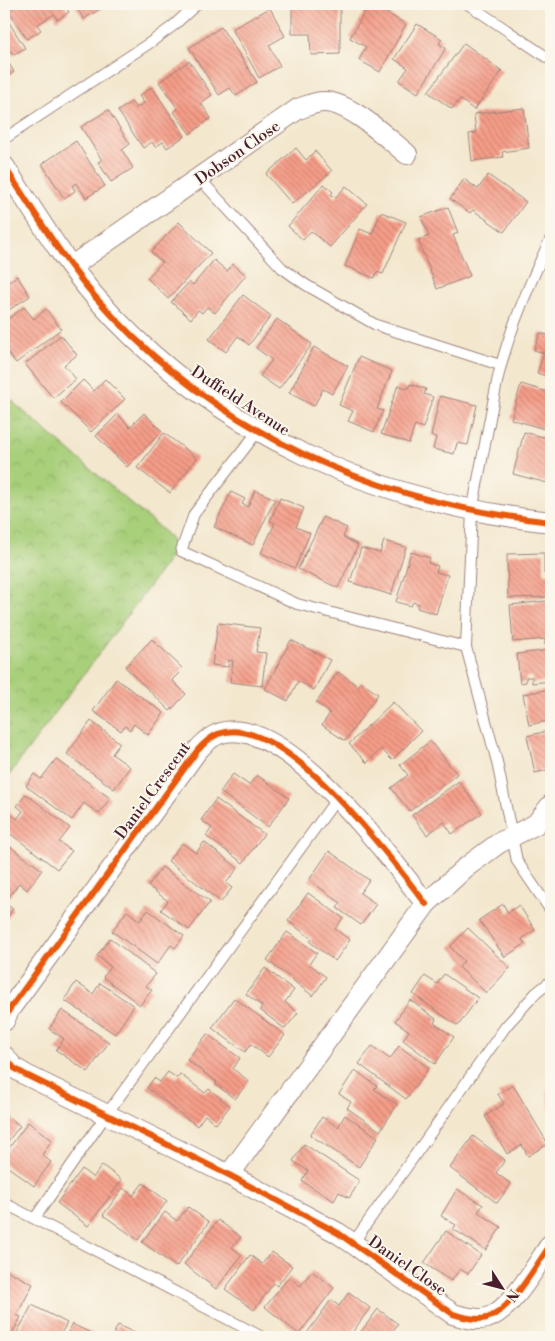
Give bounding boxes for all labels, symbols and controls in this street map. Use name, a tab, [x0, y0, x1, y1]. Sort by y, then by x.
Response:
street label: Dobson Close	[191, 116, 284, 189]
street label: Duffield Avenue	[187, 361, 294, 440]
street label: Daniel Crescent	[111, 738, 195, 843]
street label: Daniel Close	[364, 1231, 451, 1300]
north arrow	[478, 1264, 528, 1314]
text: N	[501, 1285, 522, 1305]

